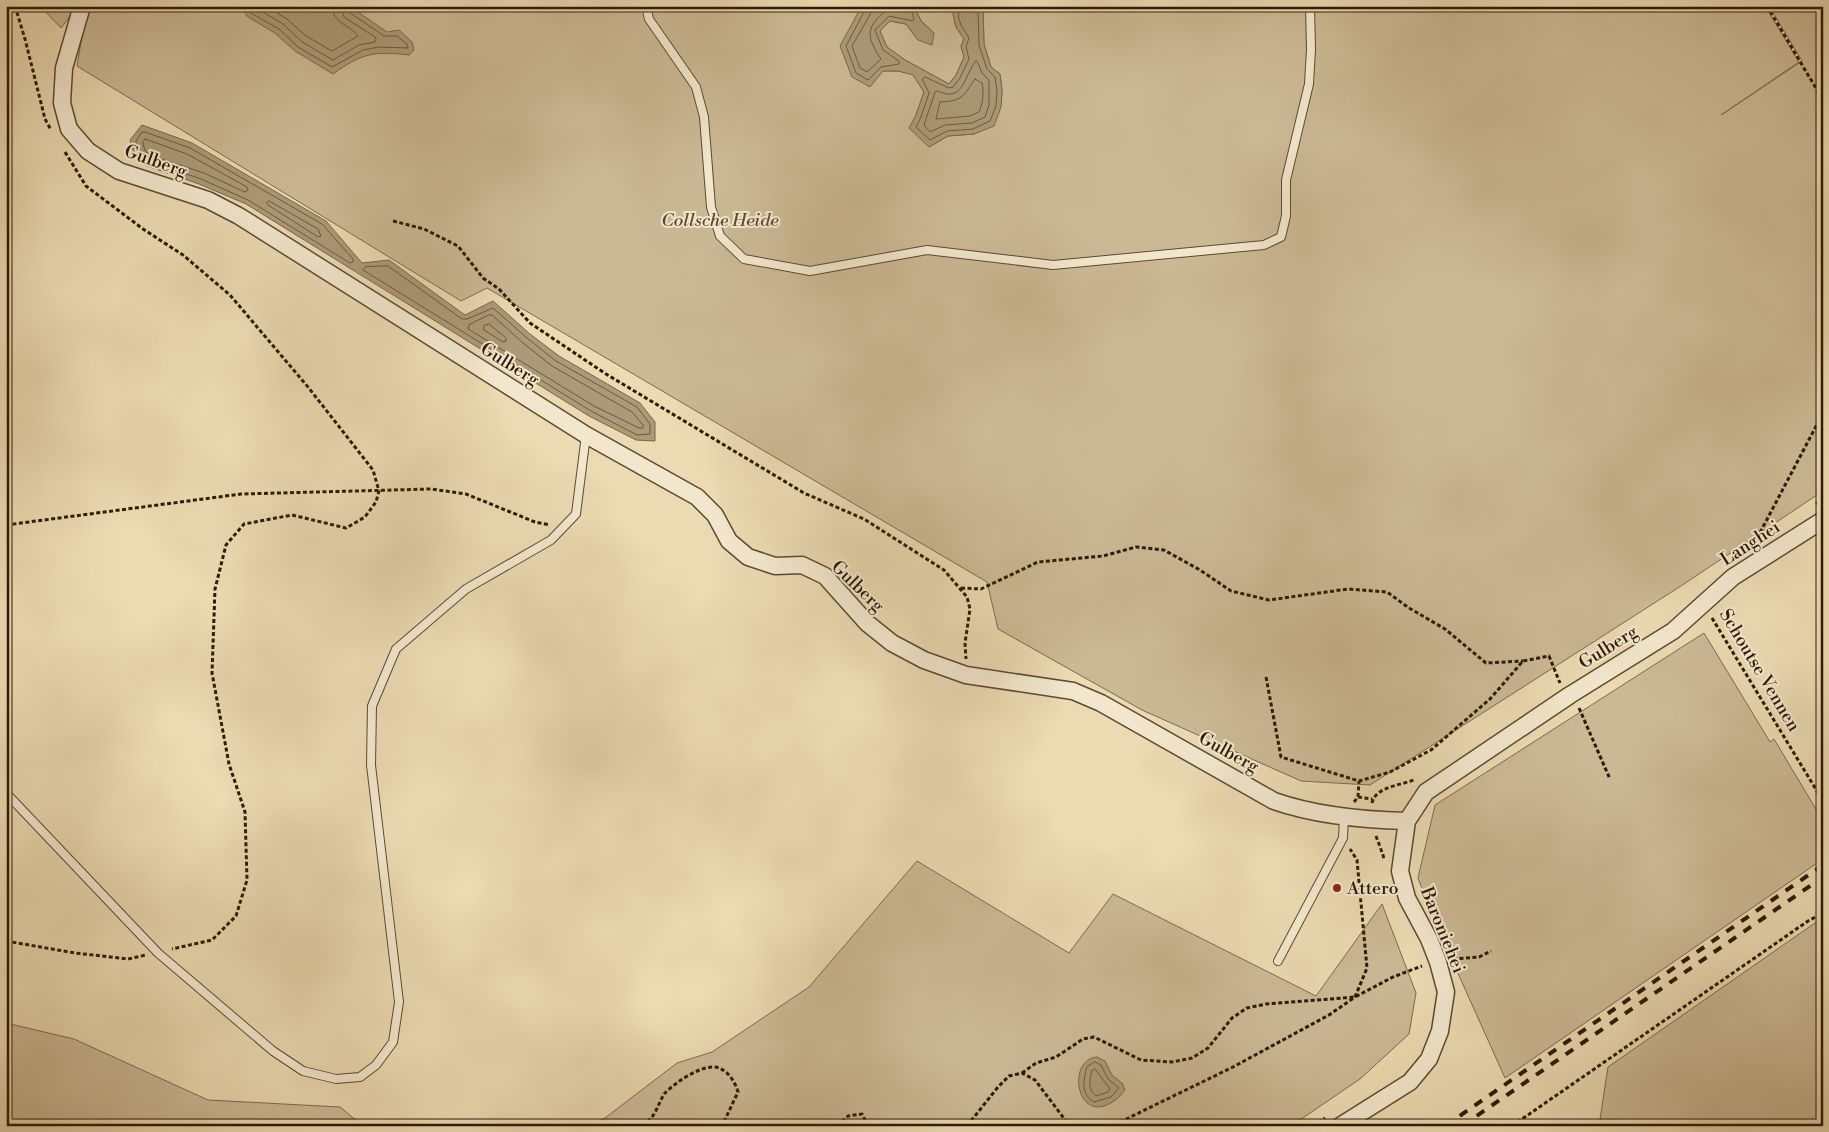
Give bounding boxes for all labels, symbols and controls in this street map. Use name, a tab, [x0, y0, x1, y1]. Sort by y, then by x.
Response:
street label: Gulberg	[121, 140, 191, 184]
park label: Collsche Heide	[661, 209, 779, 232]
street label: Gulberg	[476, 337, 544, 392]
street label: Langhei	[1716, 516, 1785, 571]
street label: Gulberg	[826, 555, 890, 618]
street label: Schoutse Vennen	[1714, 605, 1805, 736]
street label: Gulberg	[1575, 620, 1643, 674]
street label: Gulberg	[1195, 727, 1263, 779]
place label: Attero	[1346, 877, 1399, 900]
marker: Attero	[1331, 882, 1343, 894]
street label: Baroniehei	[1414, 883, 1470, 977]

